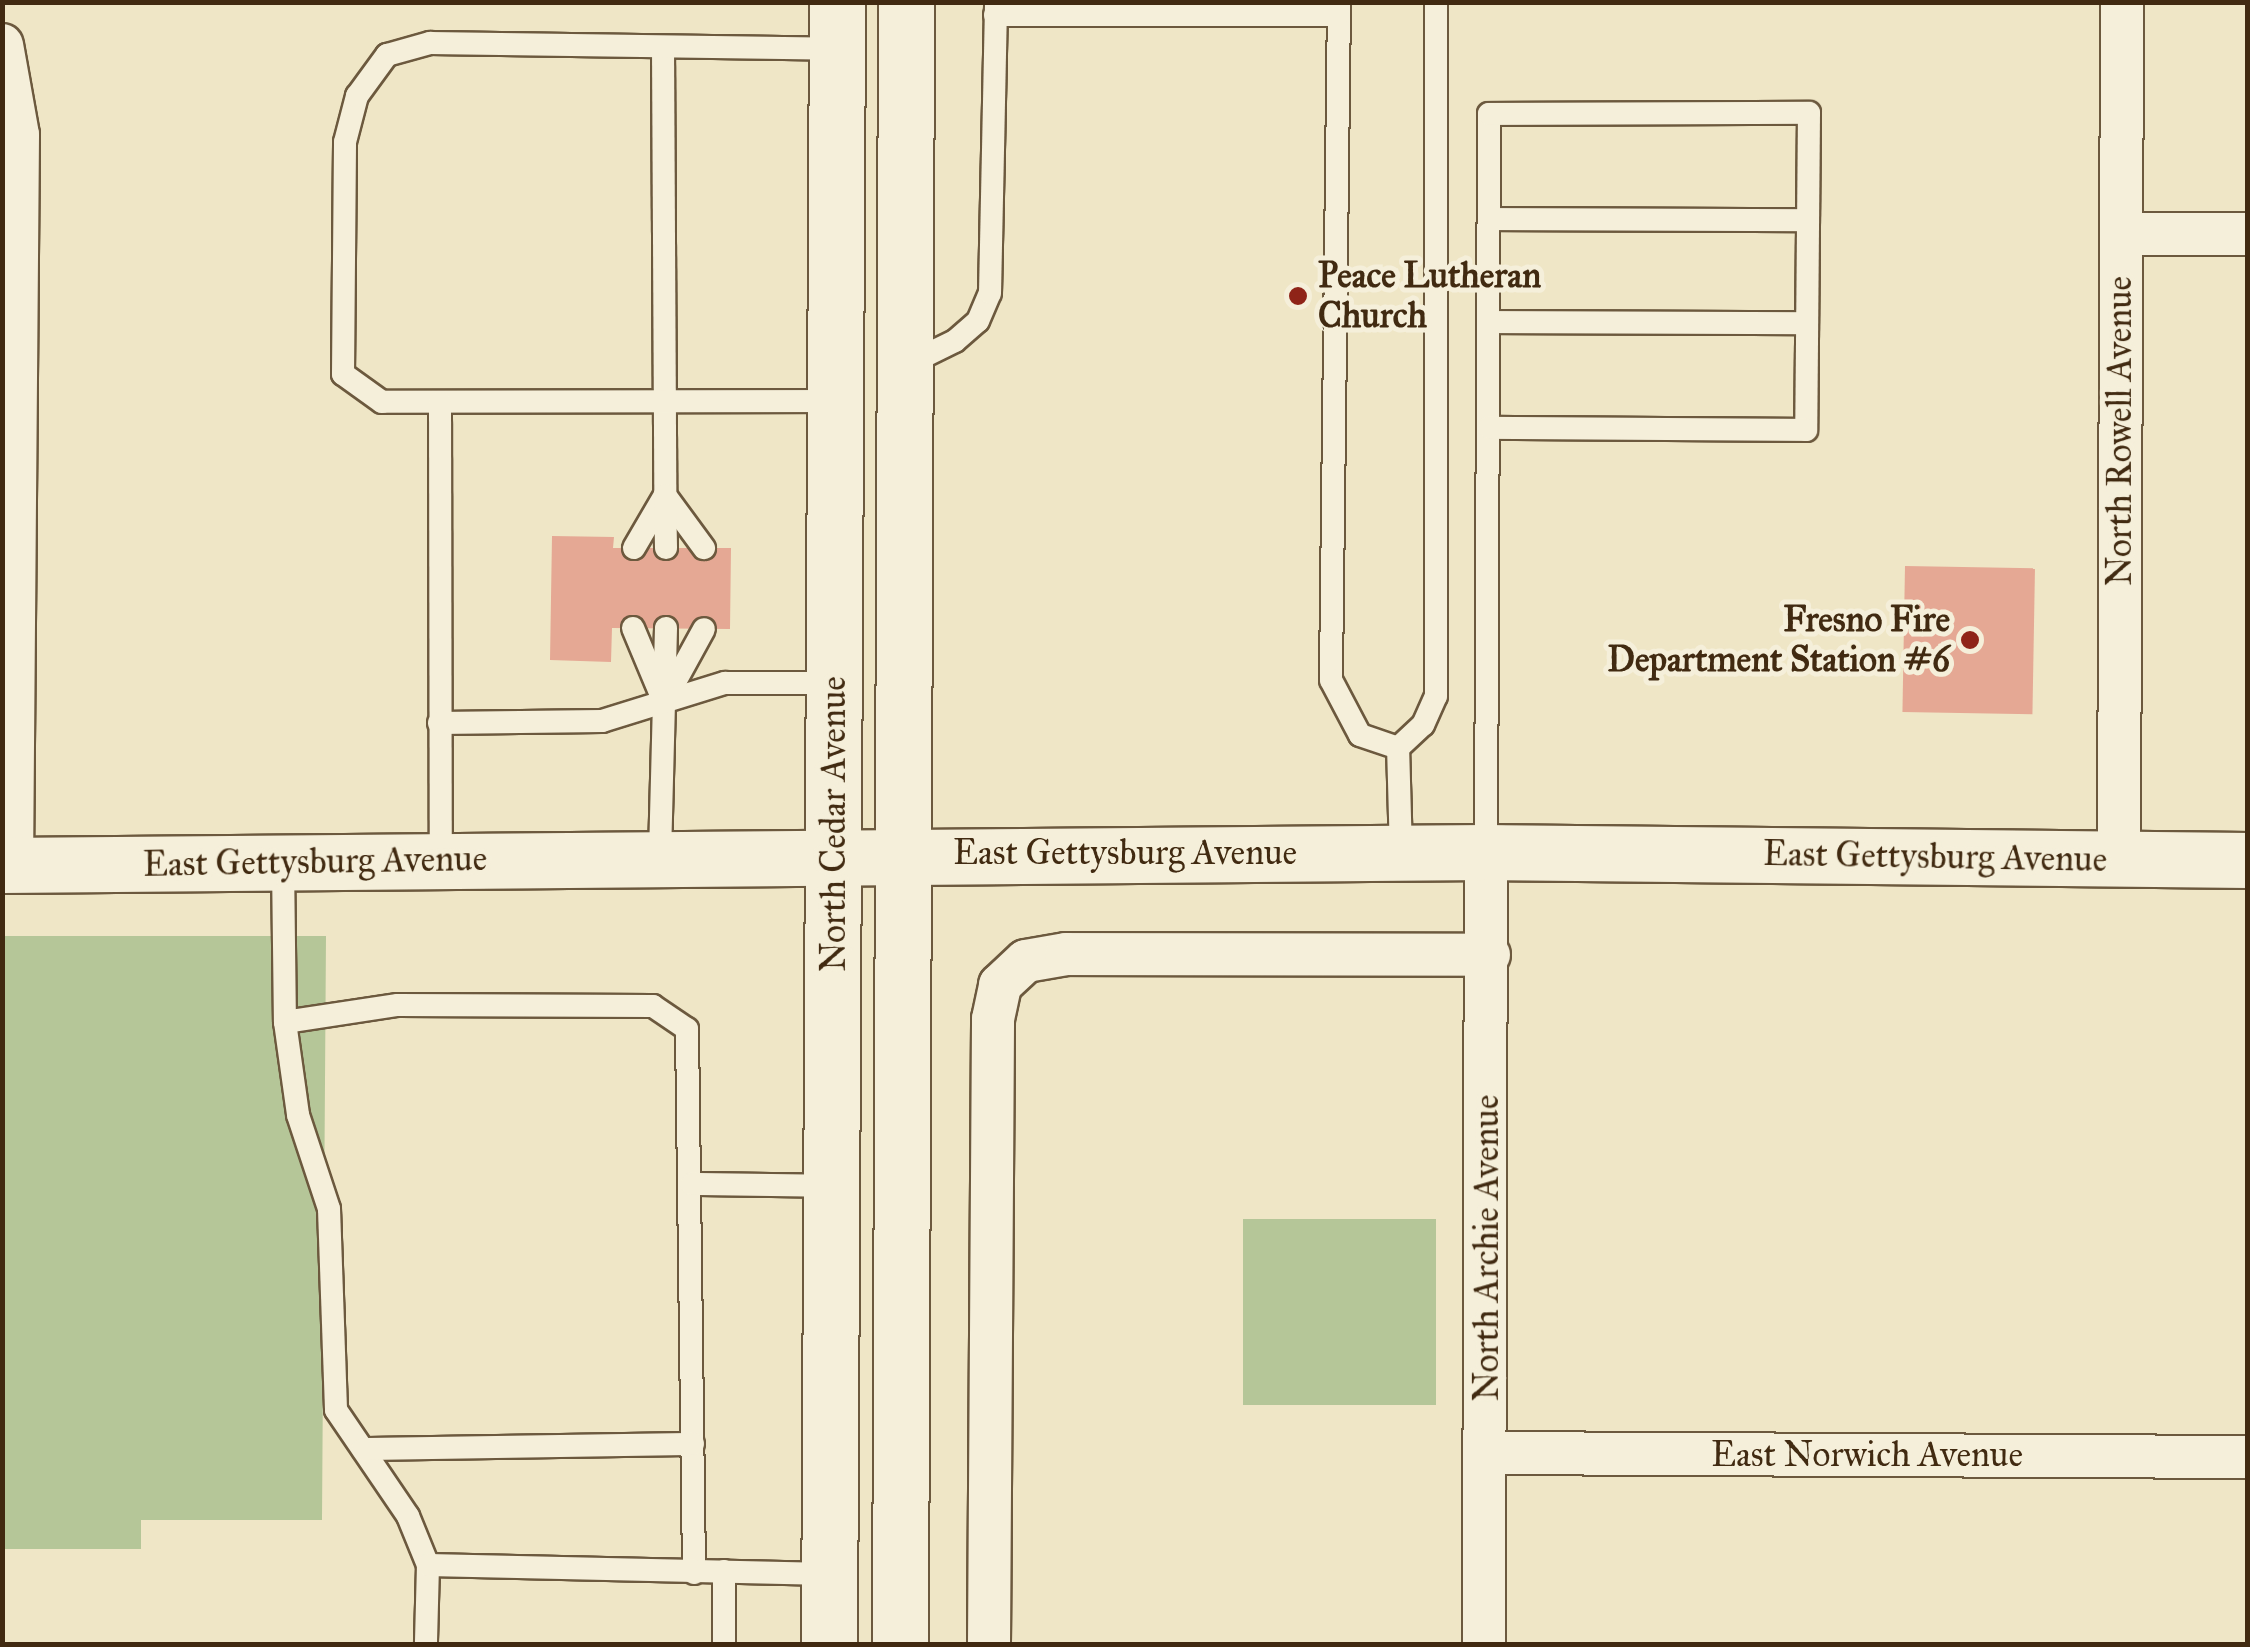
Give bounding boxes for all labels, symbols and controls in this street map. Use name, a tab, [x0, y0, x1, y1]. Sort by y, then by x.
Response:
place label: Peace Lutheran Church	[1318, 255, 1541, 337]
street label: North Rowell Avenue	[2099, 276, 2141, 586]
marker: Peace Lutheran Church	[1287, 285, 1309, 307]
place label: Fresno Fire Department Station #6	[1607, 599, 1950, 681]
marker: Fresno Fire Department Station #6	[1959, 629, 1981, 651]
street label: North Cedar Avenue	[813, 676, 855, 972]
street label: East Gettysburg Avenue	[953, 832, 1297, 874]
street label: East Gettysburg Avenue	[1763, 833, 2107, 881]
street label: East Gettysburg Avenue	[143, 838, 487, 886]
street label: North Archie Avenue	[1466, 1095, 1508, 1401]
street label: East Norwich Avenue	[1711, 1434, 2023, 1476]

